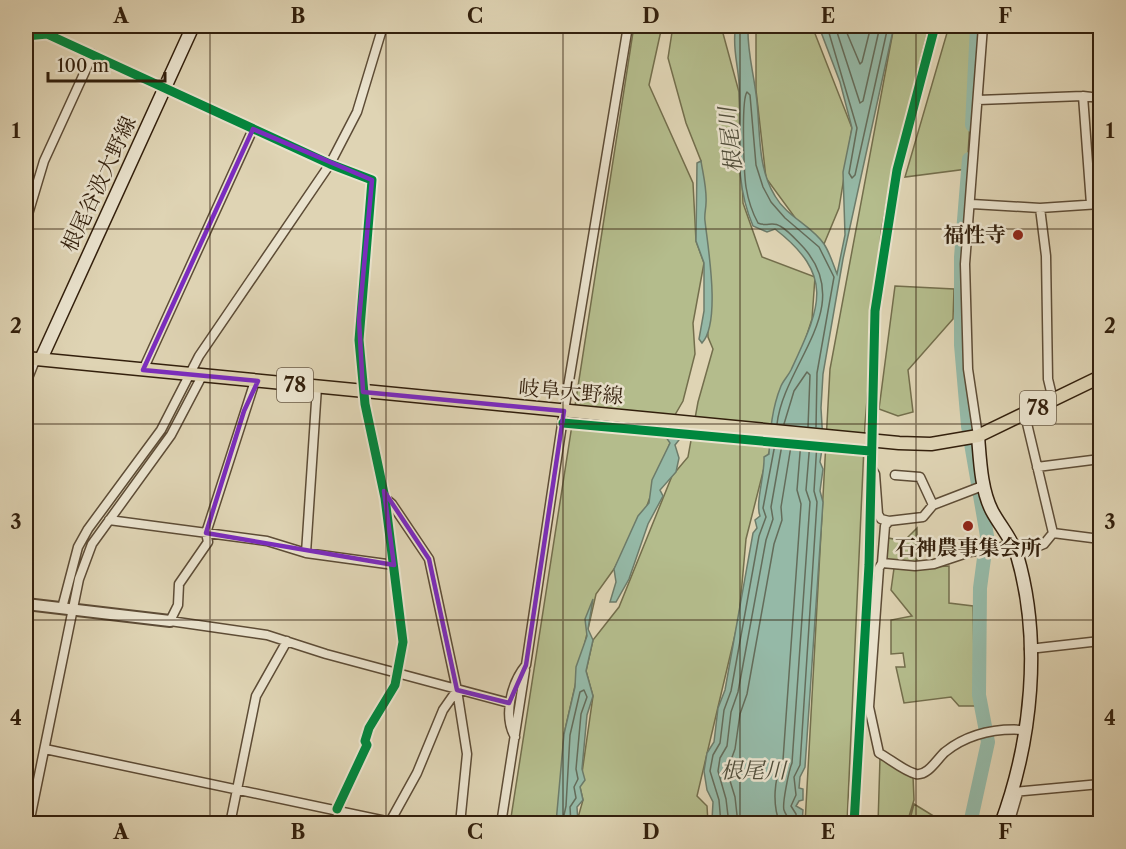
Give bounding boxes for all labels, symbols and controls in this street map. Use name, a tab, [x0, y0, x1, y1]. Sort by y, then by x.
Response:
text: A	[112, 4, 129, 28]
text: B	[291, 4, 306, 28]
text: C	[467, 4, 483, 28]
text: D	[642, 4, 660, 28]
text: E	[821, 4, 835, 28]
text: F	[998, 4, 1012, 28]
scale bar	[48, 45, 165, 83]
text: 100 m	[57, 55, 109, 77]
water label: 根尾川	[713, 104, 747, 174]
street label: 根尾谷汲大野線	[56, 112, 141, 256]
text: 1	[12, 119, 21, 143]
text: 1	[1106, 119, 1115, 143]
place label: 福性寺	[943, 222, 1006, 247]
marker: 福性寺	[1011, 228, 1025, 242]
text: 2	[10, 314, 22, 338]
text: 2	[1104, 314, 1116, 338]
road number: 78	[277, 368, 313, 402]
street label: 岐阜大野線	[518, 374, 624, 409]
road number: 78	[1020, 391, 1056, 425]
text: 3	[10, 510, 22, 534]
text: 3	[1104, 510, 1116, 534]
marker: 石神農事集会所	[961, 519, 975, 533]
place label: 石神農事集会所	[895, 535, 1042, 560]
text: 4	[10, 706, 22, 730]
text: 4	[1104, 706, 1116, 730]
water label: 根尾川	[720, 757, 788, 784]
text: A	[112, 820, 129, 844]
text: B	[291, 820, 306, 844]
text: C	[467, 820, 483, 844]
text: D	[642, 820, 660, 844]
text: E	[821, 820, 835, 844]
text: F	[998, 820, 1012, 844]

